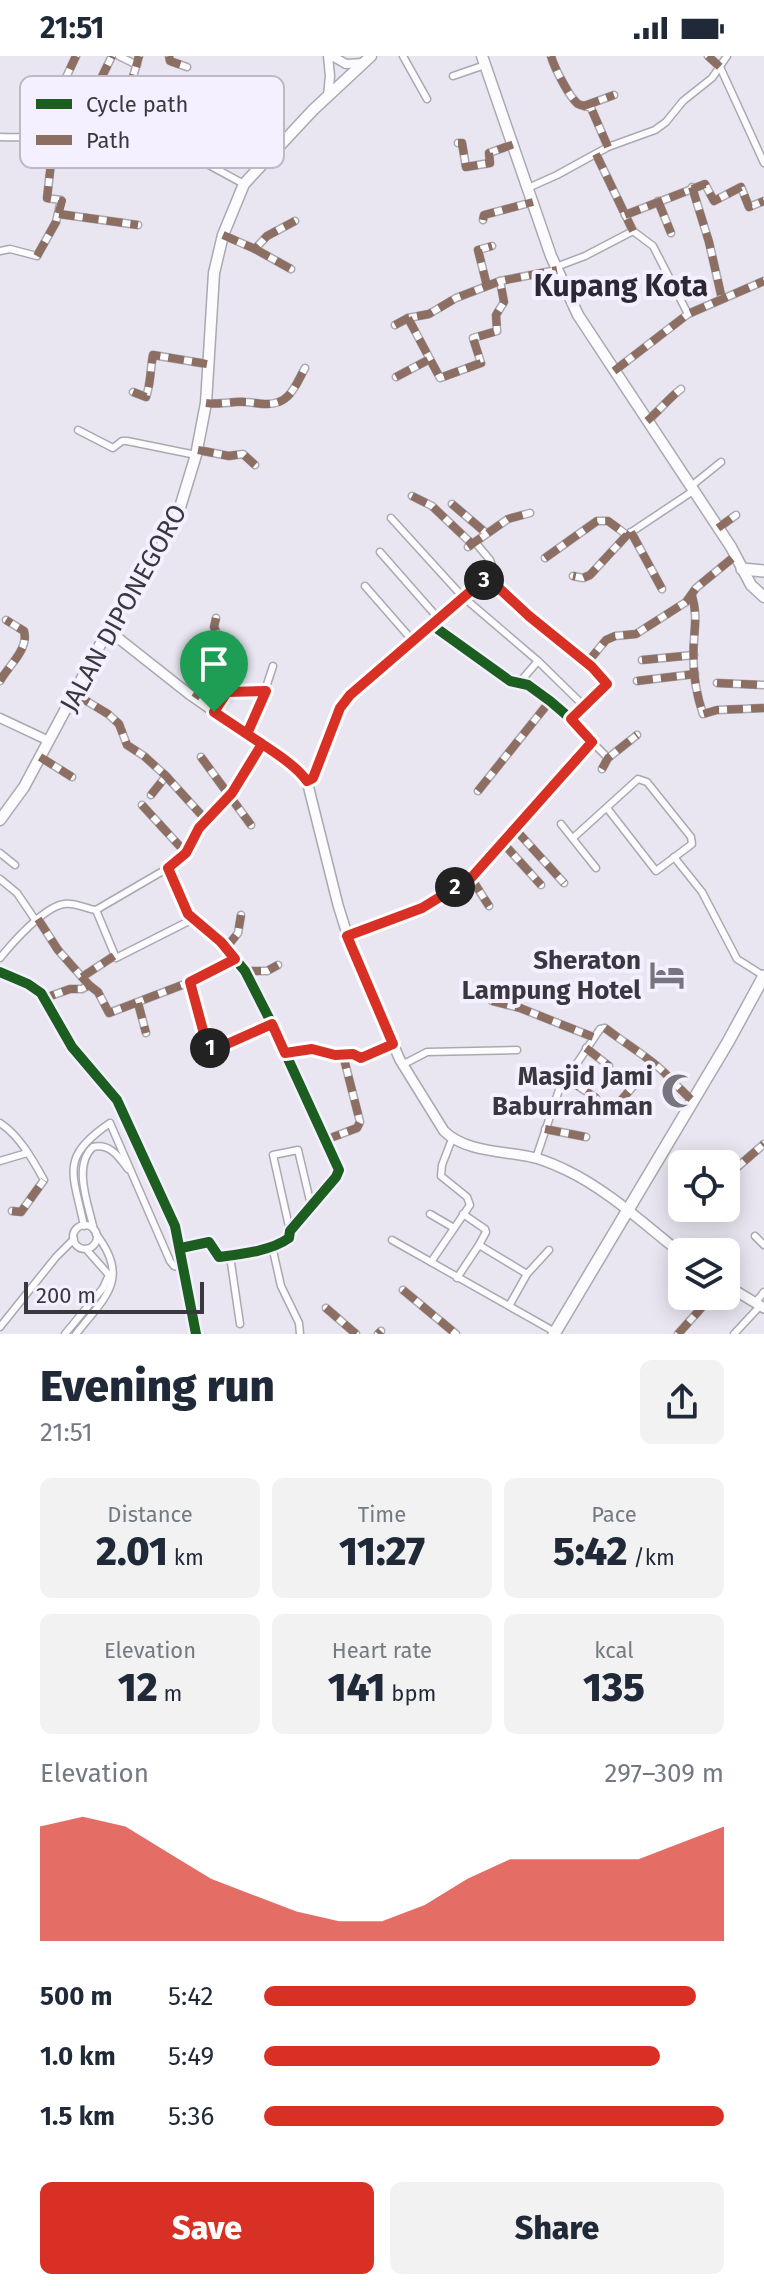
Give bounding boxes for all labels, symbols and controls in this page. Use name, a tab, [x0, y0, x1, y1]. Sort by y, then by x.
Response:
text: 21:51	[40, 10, 105, 46]
legend	[20, 76, 284, 168]
text: Cycle path	[86, 91, 188, 118]
text: Path	[86, 127, 130, 154]
district label: Kupang Kota	[534, 268, 708, 304]
street label: JALAN DIPONEGORO	[54, 499, 193, 717]
pin: 3	[464, 560, 504, 600]
text: 3	[478, 566, 490, 593]
pin	[180, 630, 248, 712]
icon: arrive	[192, 642, 236, 686]
pin: 2	[435, 867, 475, 907]
text: 2	[449, 873, 461, 900]
place label: Sheraton Lampung Hotel	[462, 945, 641, 1006]
hotel icon: Sheraton Lampung Hotel	[648, 956, 686, 994]
pin: 1	[190, 1028, 230, 1068]
text: 1	[205, 1034, 215, 1061]
place label: Masjid Jami Baburrahman	[492, 1061, 653, 1122]
mosque icon: Masjid Jami Baburrahman	[660, 1072, 698, 1110]
map controls	[668, 1150, 740, 1310]
button: locate	[668, 1150, 740, 1222]
button: layers	[668, 1238, 740, 1310]
scale bar	[24, 1278, 204, 1314]
text: 200 m	[36, 1282, 96, 1309]
text: Evening run	[40, 1360, 275, 1413]
button: share	[640, 1360, 724, 1444]
text: 21:51	[40, 1417, 93, 1448]
text: Distance	[107, 1501, 193, 1528]
text: Time	[358, 1501, 406, 1528]
text: Pace	[591, 1501, 637, 1528]
text: 2.01	[96, 1528, 168, 1576]
text: 11:27	[339, 1528, 425, 1576]
text: 5:42	[553, 1528, 627, 1576]
text: km	[168, 1544, 204, 1571]
text: /km	[627, 1544, 675, 1571]
text: Elevation	[104, 1637, 196, 1664]
text: Heart rate	[332, 1637, 432, 1664]
text: kcal	[594, 1637, 634, 1664]
text: 12	[118, 1664, 158, 1712]
text: 141	[328, 1664, 385, 1712]
text: 135	[583, 1664, 645, 1712]
text: m	[158, 1680, 182, 1707]
text: bpm	[385, 1680, 436, 1707]
text: Elevation	[40, 1758, 149, 1789]
text: 297–309 m	[605, 1758, 724, 1789]
text: 500 m	[40, 1981, 113, 2012]
text: 5:42	[168, 1981, 213, 2012]
text: 1.0 km	[40, 2041, 116, 2072]
text: 5:49	[168, 2041, 214, 2072]
text: 1.5 km	[40, 2101, 115, 2132]
text: 5:36	[168, 2101, 214, 2132]
button: Save	[40, 2182, 374, 2274]
button: Share	[390, 2182, 724, 2274]

